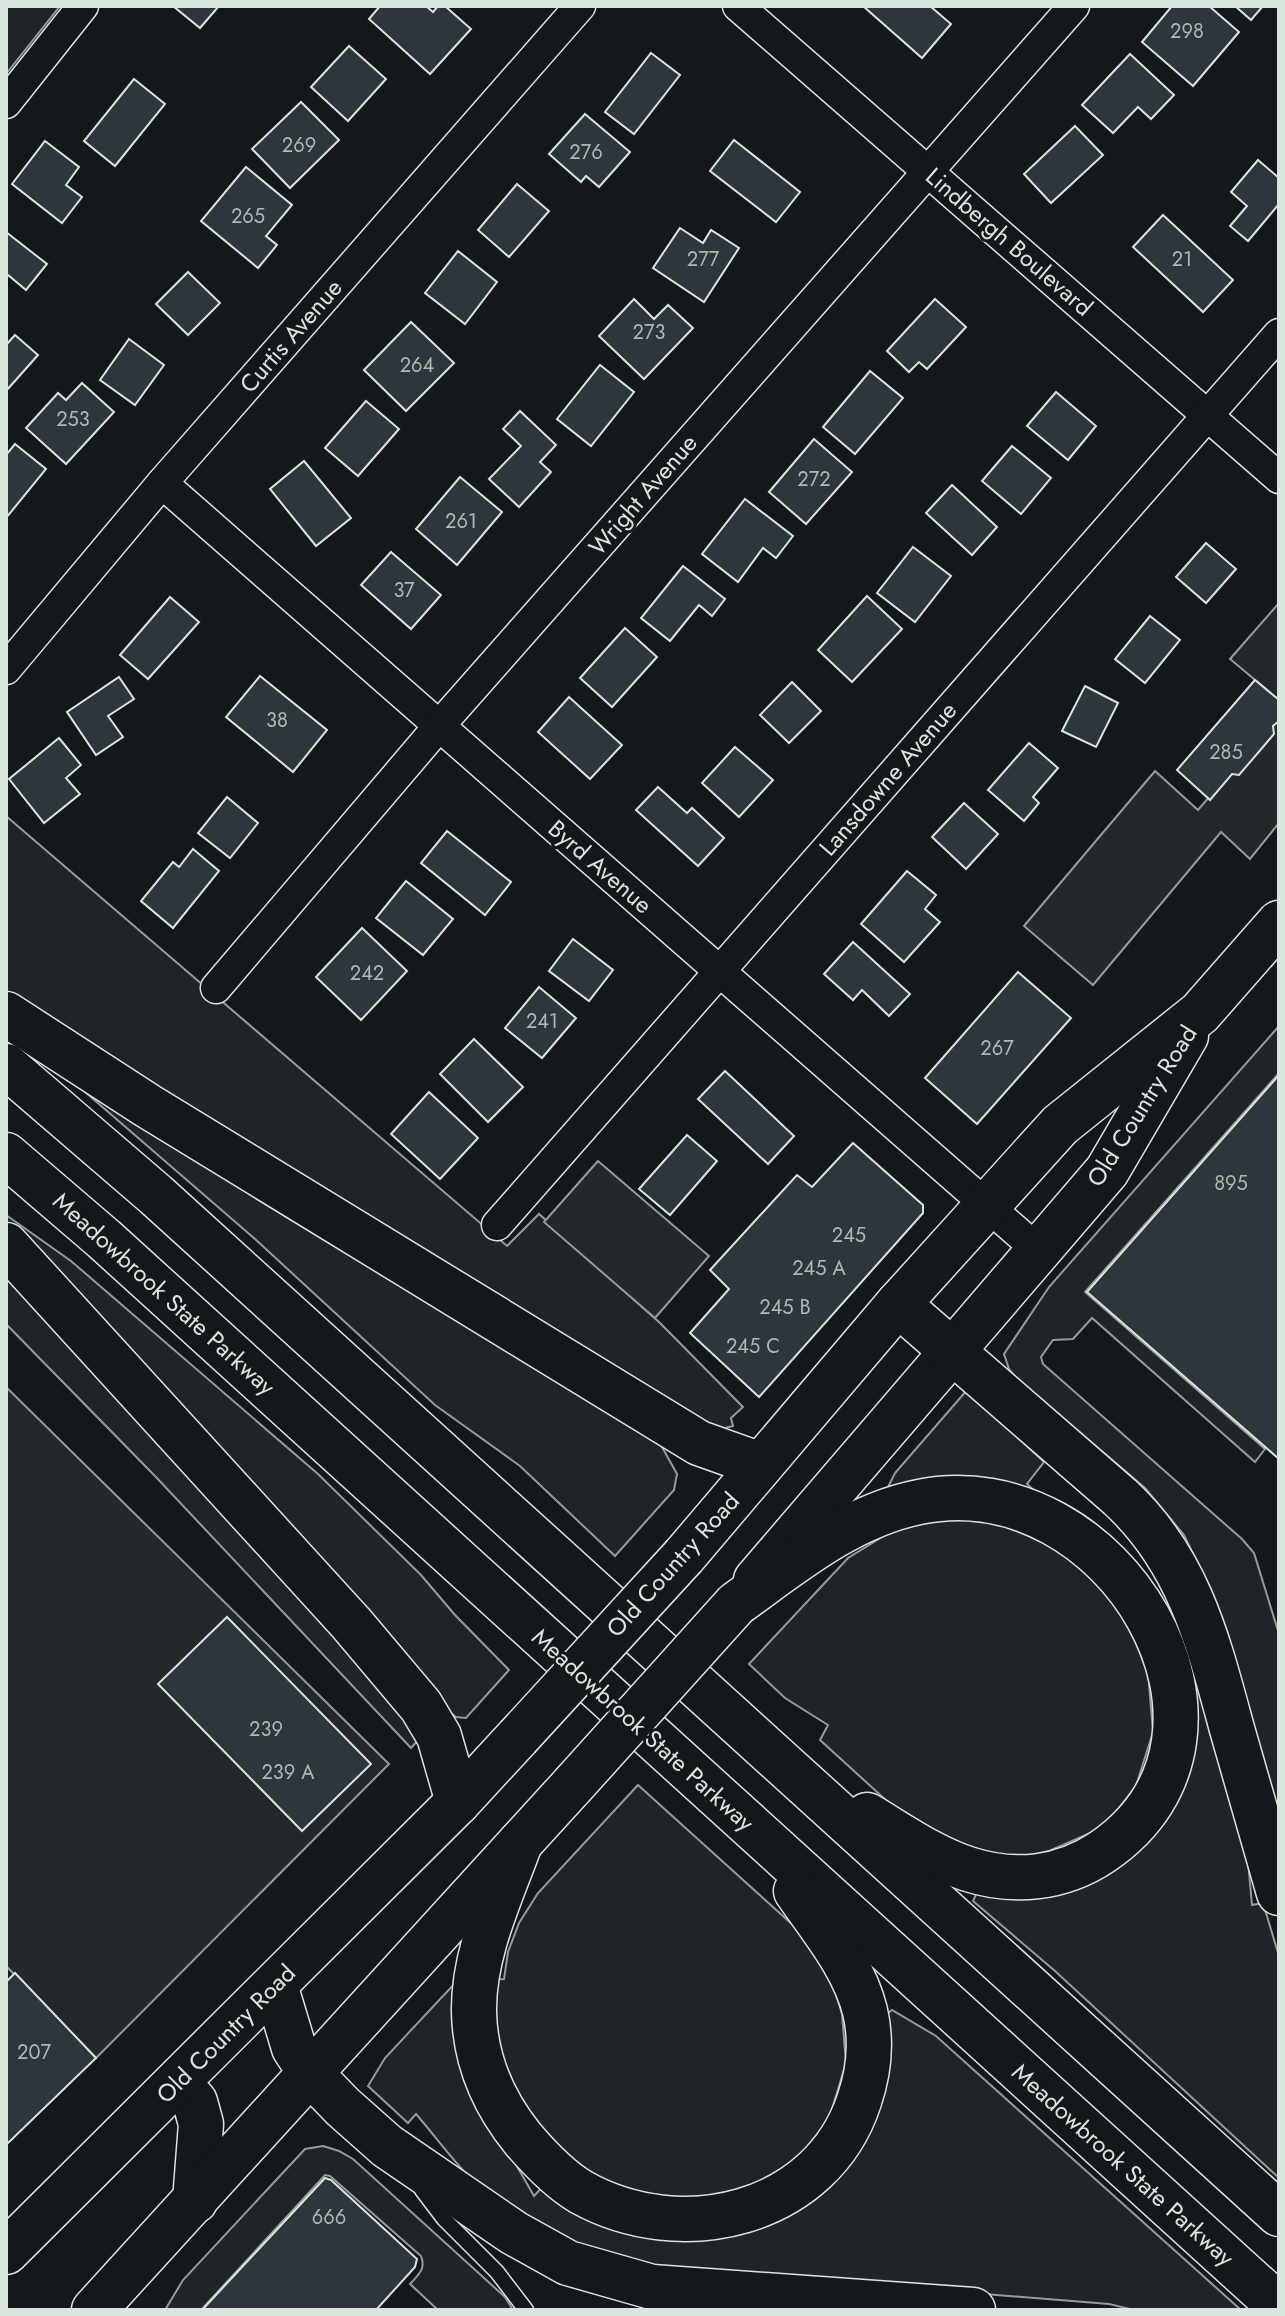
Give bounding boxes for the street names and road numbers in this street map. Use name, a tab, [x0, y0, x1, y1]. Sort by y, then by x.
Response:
street label: Lindbergh Boulevard	[918, 159, 1101, 324]
street label: Curtis Avenue	[231, 271, 350, 400]
street label: Wright Avenue	[580, 426, 705, 563]
street label: Lansdowne Avenue	[811, 694, 965, 863]
street label: Byrd Avenue	[541, 811, 660, 922]
street label: Old Country Road	[1078, 1018, 1205, 1193]
street label: Meadowbrook State Parkway	[45, 1184, 284, 1404]
street label: Old Country Road	[598, 1484, 747, 1645]
street label: Meadowbrook State Parkway	[524, 1620, 763, 1840]
street label: Old Country Road	[148, 1956, 303, 2111]
street label: Meadowbrook State Parkway	[1004, 2055, 1243, 2275]

